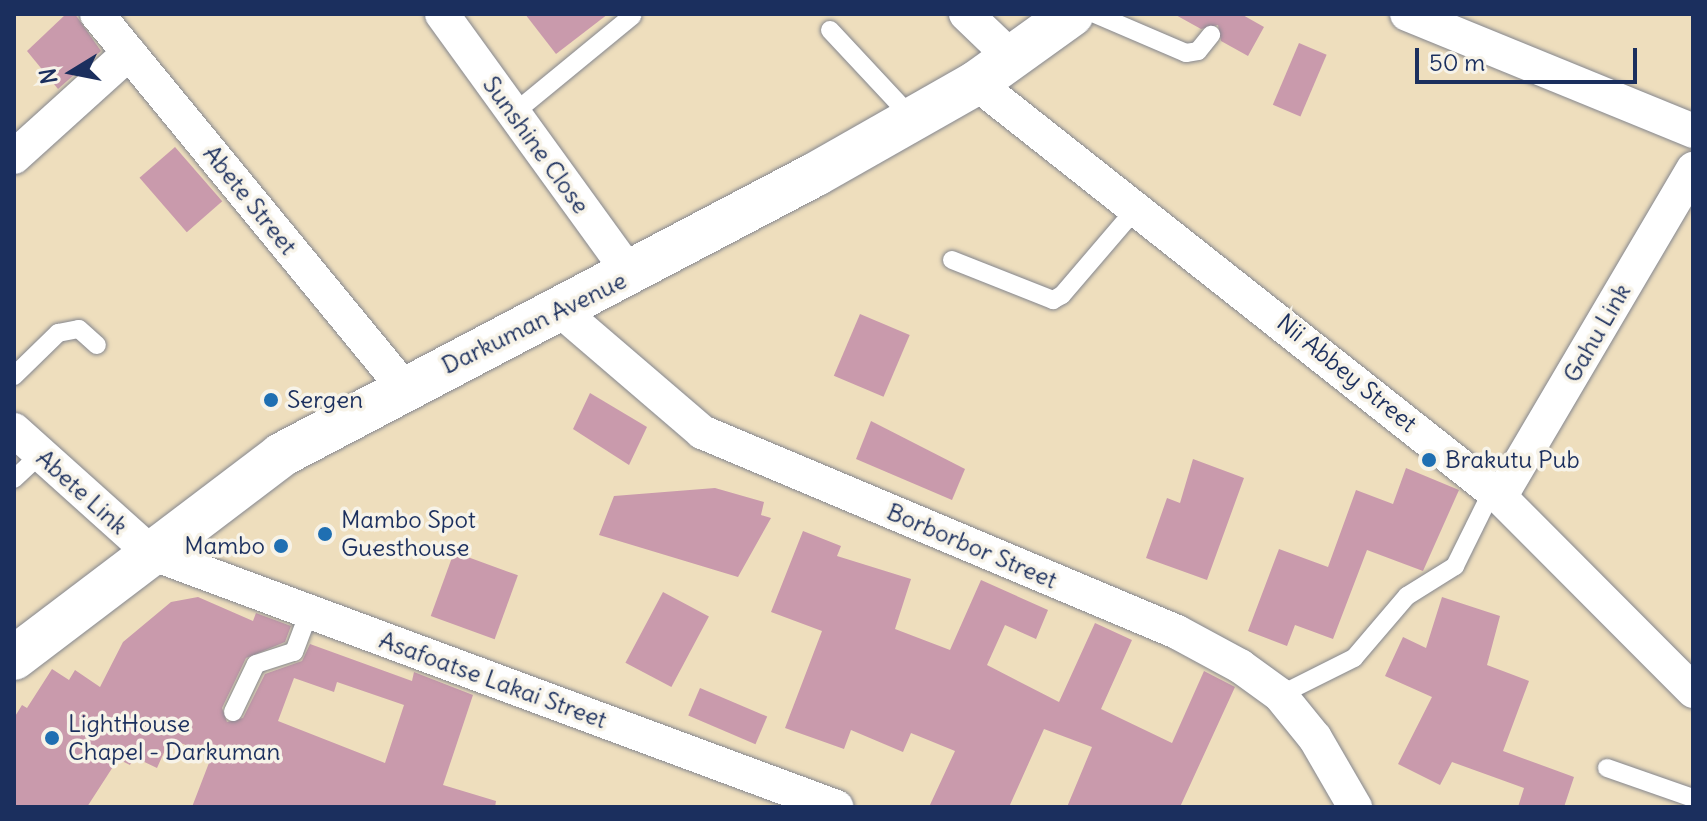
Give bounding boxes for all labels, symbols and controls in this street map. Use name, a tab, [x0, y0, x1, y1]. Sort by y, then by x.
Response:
north arrow	[32, 32, 112, 112]
scale bar	[1419, 32, 1641, 82]
text: 50 m	[1429, 47, 1485, 77]
text: N	[33, 66, 63, 86]
street label: Sunshine Close	[477, 71, 595, 219]
street label: Abete Street	[197, 140, 303, 260]
street label: Darkuman Avenue	[437, 266, 631, 380]
street label: Gahu Link	[1557, 279, 1637, 387]
street label: Nii Abbey Street	[1271, 308, 1423, 438]
place label: Sergen	[287, 386, 363, 414]
marker: Sergen	[262, 391, 280, 409]
street label: Abete Link	[31, 444, 133, 540]
place label: Brakutu Pub	[1445, 446, 1580, 474]
marker: Brakutu Pub	[1420, 451, 1438, 469]
street label: Borborbor Street	[883, 497, 1061, 595]
place label: Mambo Spot Guesthouse	[341, 506, 476, 562]
marker: Mambo Spot Guesthouse	[316, 525, 334, 543]
place label: Mambo	[184, 532, 265, 560]
marker: Mambo	[272, 537, 290, 555]
street label: Asafoatse Lakai Street	[375, 625, 611, 735]
place label: LightHouse Chapel - Darkuman	[68, 710, 280, 766]
marker: LightHouse Chapel - Darkuman	[43, 729, 61, 747]

